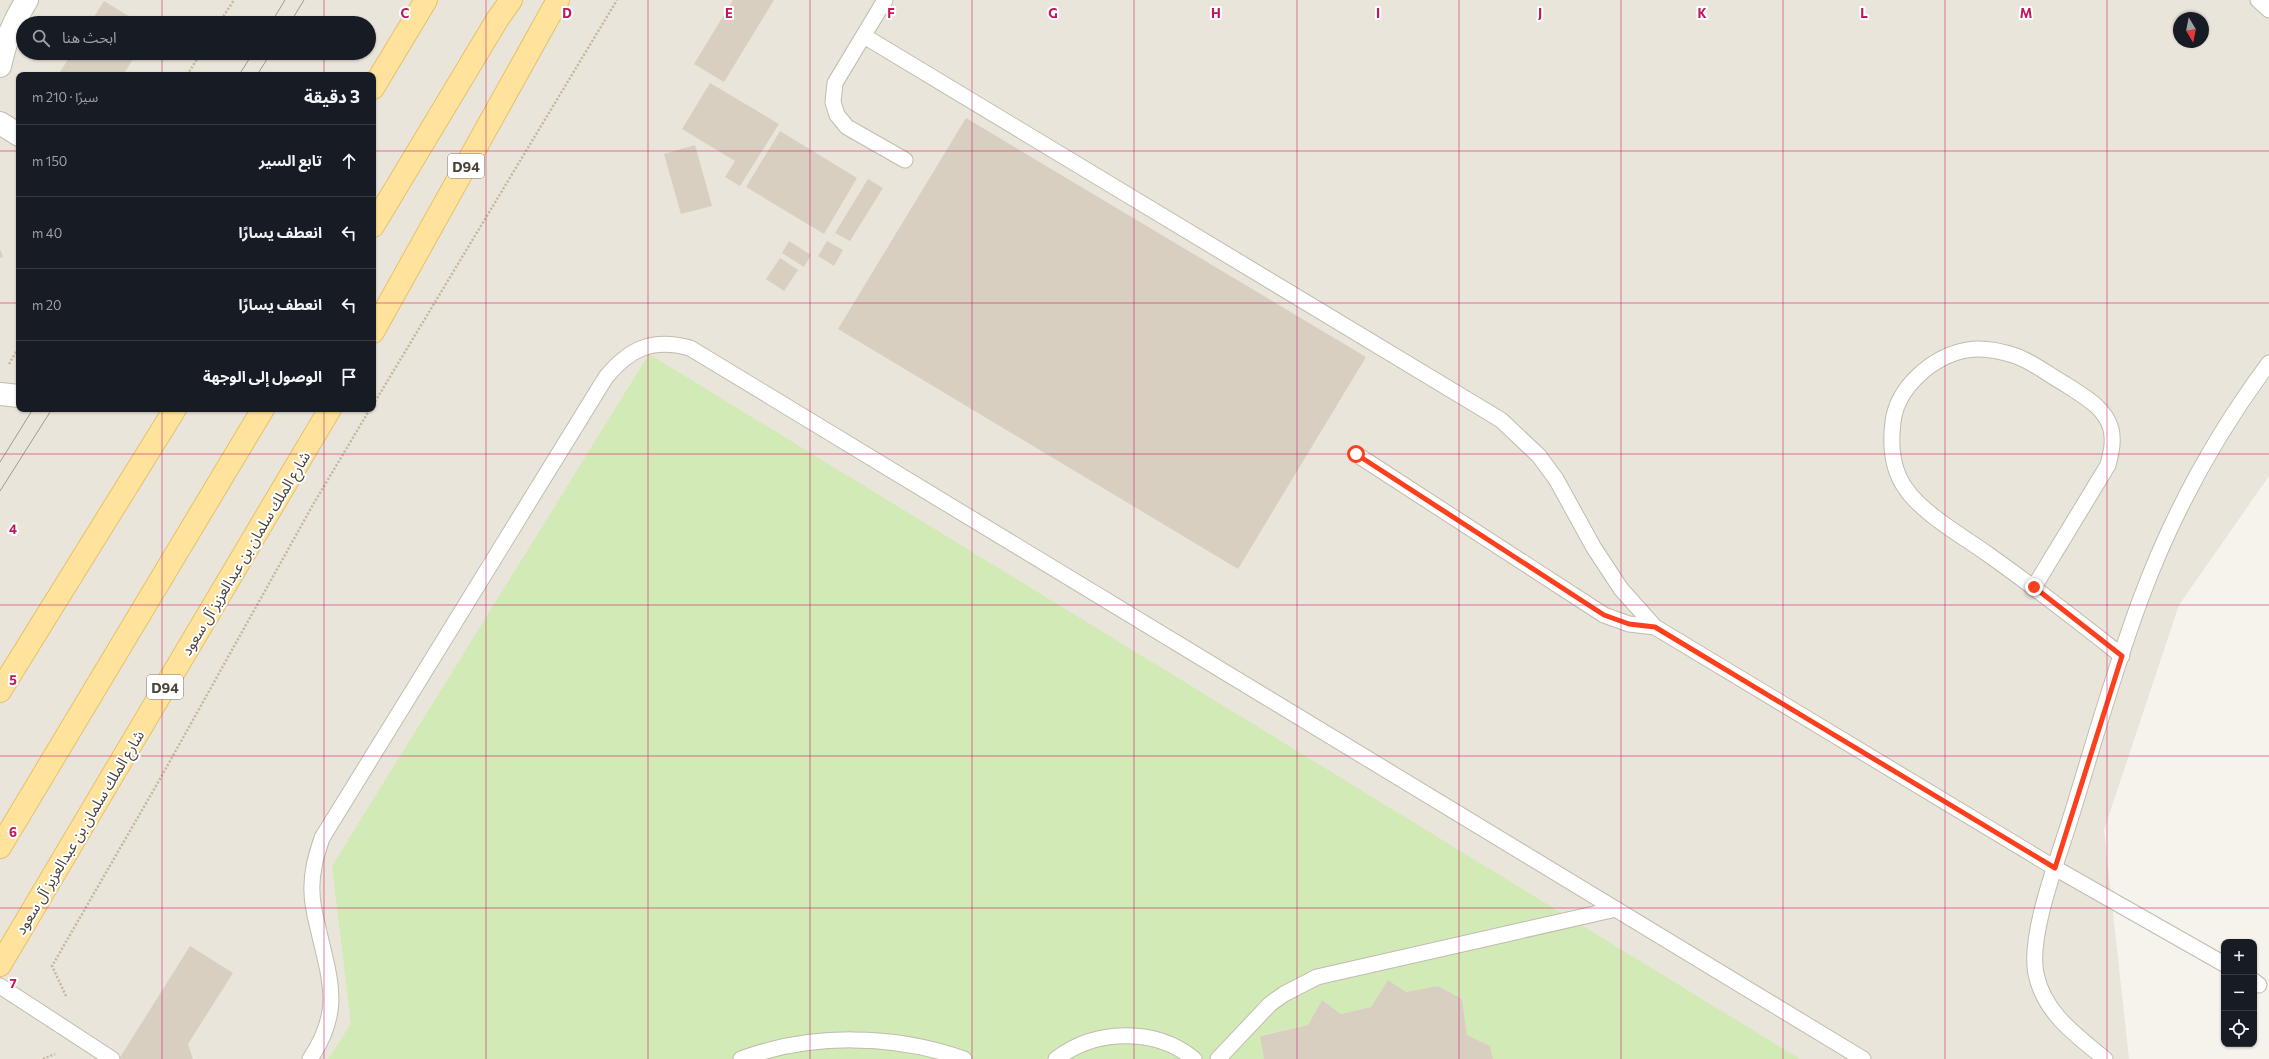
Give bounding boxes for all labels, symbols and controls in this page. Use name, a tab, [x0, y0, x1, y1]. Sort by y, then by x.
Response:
text: C	[401, 5, 410, 21]
text: D	[562, 5, 572, 21]
text: E	[725, 5, 733, 21]
text: F	[887, 5, 895, 21]
text: G	[1048, 5, 1058, 21]
text: H	[1211, 5, 1221, 21]
text: I	[1376, 5, 1380, 21]
text: J	[1538, 5, 1542, 21]
text: K	[1697, 5, 1707, 21]
text: L	[1860, 5, 1868, 21]
text: M	[2020, 5, 2032, 21]
north arrow	[2173, 12, 2209, 48]
search box	[16, 16, 376, 60]
icon: search	[30, 27, 52, 49]
text: ابحث هنا	[62, 28, 117, 46]
text: 3 دقيقة	[304, 86, 360, 107]
text: سيرًا · 210 m	[32, 89, 98, 105]
icon: ahead	[338, 150, 360, 172]
text: تابع السير	[259, 151, 322, 169]
text: 150 m	[32, 153, 67, 169]
road number: D94	[448, 154, 484, 178]
icon: left	[338, 222, 360, 244]
text: انعطف يسارًا	[239, 223, 322, 241]
text: 40 m	[32, 225, 62, 241]
icon: left	[338, 294, 360, 316]
text: انعطف يسارًا	[239, 295, 322, 313]
text: 20 m	[32, 297, 62, 313]
icon: arrive	[338, 366, 360, 388]
text: الوصول إلى الوجهة	[203, 367, 322, 385]
route start	[1347, 445, 1365, 463]
street label: شارع الملك سلمان بن عبدالعزيز آل سعود	[177, 447, 317, 660]
text: 4	[9, 521, 17, 537]
route end	[2025, 578, 2043, 596]
text: 5	[9, 672, 17, 688]
road number: D94	[147, 675, 183, 699]
street label: شارع الملك سلمان بن عبدالعزيز آل سعود	[11, 726, 151, 939]
text: 6	[9, 824, 17, 840]
map controls	[2221, 939, 2257, 1047]
button: +	[2221, 939, 2257, 975]
text: 7	[9, 975, 17, 991]
button: −	[2221, 975, 2257, 1011]
button: locate	[2221, 1011, 2257, 1047]

